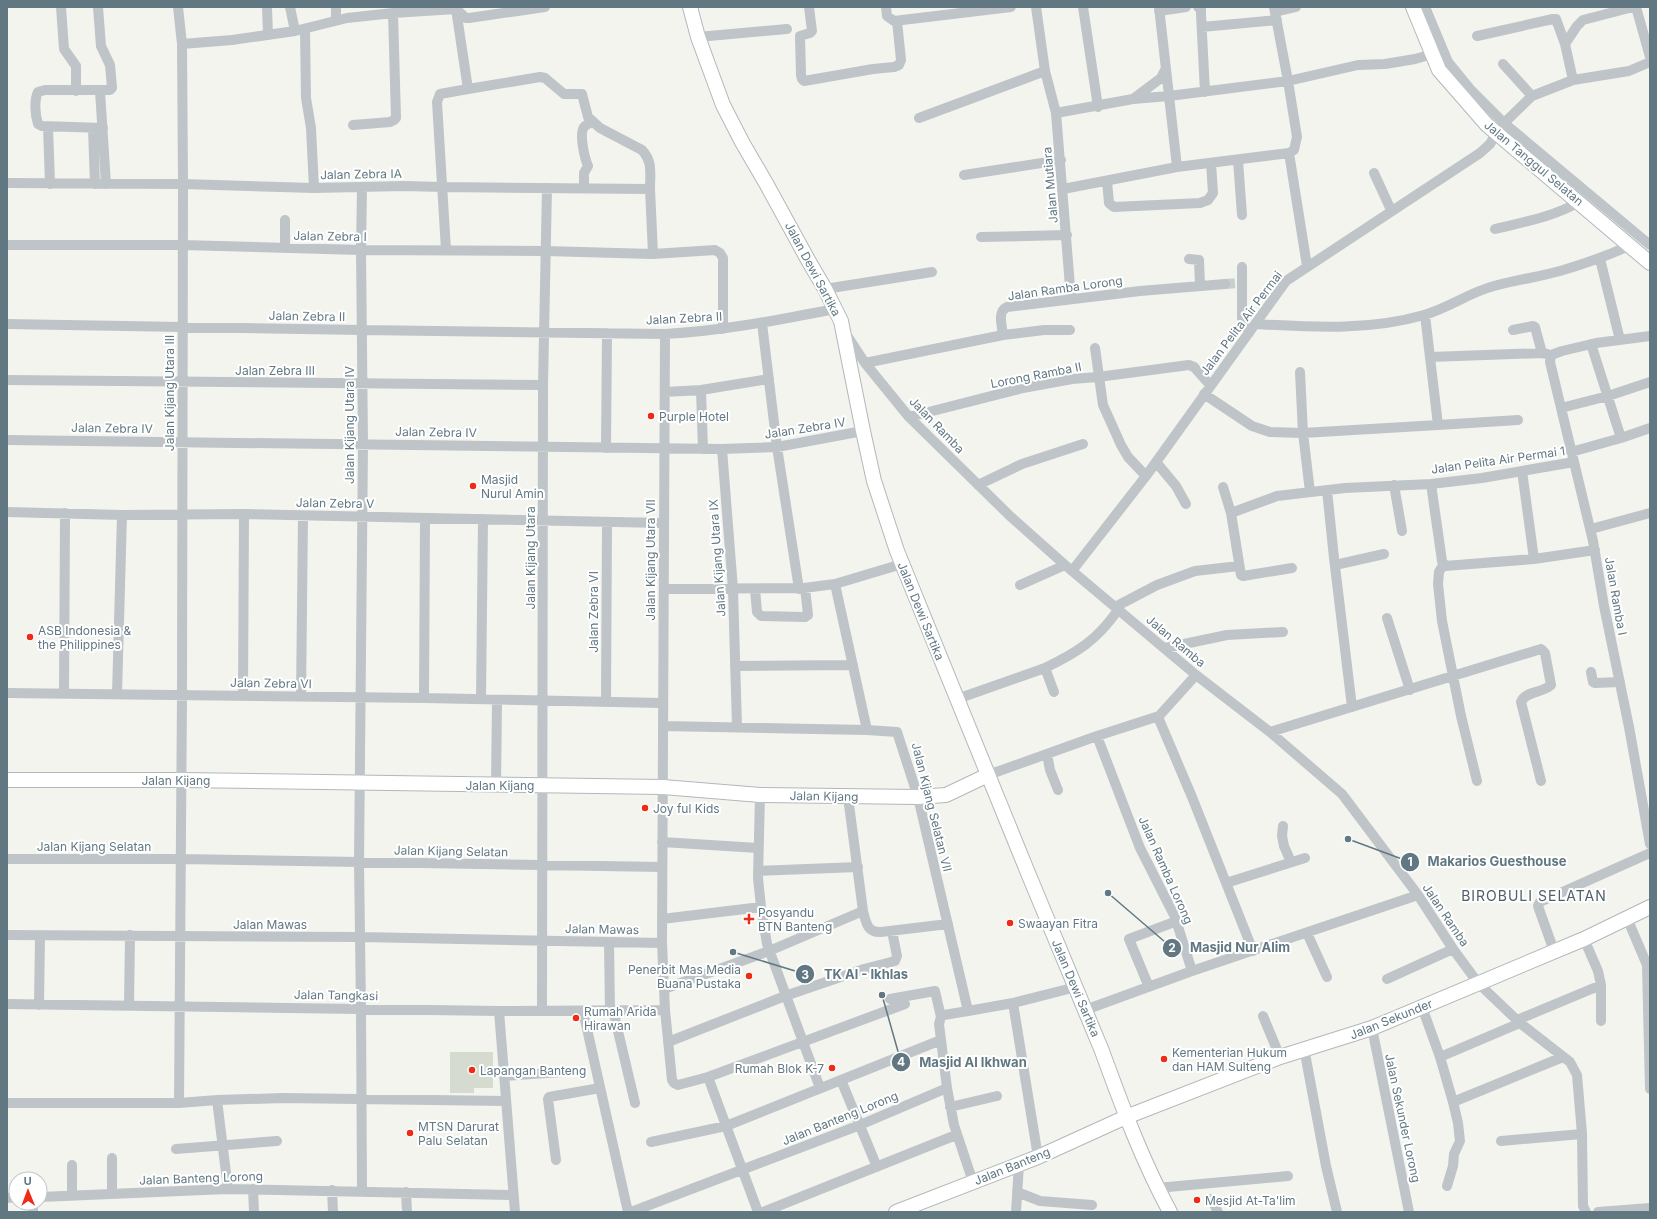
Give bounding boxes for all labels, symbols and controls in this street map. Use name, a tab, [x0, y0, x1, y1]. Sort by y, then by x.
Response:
street label: Jalan Tanggul Selatan	[1481, 117, 1587, 209]
street label: Jalan Mutiara	[1039, 146, 1061, 224]
street label: Jalan Zebra IA	[320, 166, 402, 182]
street label: Jalan Dewi Sartika	[782, 219, 844, 319]
street label: Jalan Zebra I	[293, 228, 367, 244]
street label: Jalan Pelita Air Permai	[1197, 268, 1285, 378]
street label: Jalan Ramba Lorong	[1006, 272, 1124, 304]
street label: Jalan Zebra II	[269, 308, 345, 324]
street label: Jalan Zebra II	[645, 309, 723, 327]
street label: Jalan Kijang Utara III	[162, 335, 177, 451]
street label: Lorong Ramba II	[989, 359, 1083, 391]
street label: Jalan Zebra III	[235, 363, 315, 378]
street label: Jalan Kijang Utara IV	[342, 366, 357, 484]
street label: Jalan Ramba	[906, 394, 968, 456]
place label: Purple Hotel	[659, 409, 729, 424]
marker: Purple Hotel	[646, 411, 656, 421]
street label: Jalan Zebra IV	[763, 414, 847, 442]
street label: Jalan Zebra IV	[71, 420, 153, 436]
street label: Jalan Zebra IV	[395, 424, 477, 440]
street label: Jalan Pelita Air Permai 1	[1430, 443, 1566, 477]
place label: Masjid Nurul Amin	[481, 472, 544, 501]
marker: Masjid Nurul Amin	[468, 481, 478, 491]
street label: Jalan Zebra V	[296, 495, 374, 511]
street label: Jalan Kijang Utara VII	[643, 499, 658, 621]
street label: Jalan Kijang Utara IX	[705, 499, 729, 617]
street label: Jalan Kijang Utara	[523, 506, 538, 610]
street label: Jalan Ramba I	[1602, 556, 1630, 636]
street label: Jalan Dewi Sartika	[894, 560, 948, 662]
street label: Jalan Zebra VI	[586, 571, 601, 653]
street label: Jalan Ramba	[1143, 612, 1209, 670]
place label: ASB Indonesia & the Philippines	[38, 623, 132, 652]
marker: ASB Indonesia & the Philippines	[25, 632, 35, 642]
street label: Jalan Zebra VI	[230, 675, 312, 691]
street label: Jalan Kijang Selatan VII	[909, 741, 955, 873]
street label: Jalan Kijang	[142, 773, 210, 788]
street label: Jalan Kijang	[466, 778, 534, 793]
street label: Jalan Kijang	[789, 788, 859, 804]
place label: Joy ful Kids	[653, 801, 720, 816]
marker: Joy ful Kids	[640, 803, 650, 813]
street label: Jalan Ramba Lorong	[1136, 814, 1196, 926]
street label: Jalan Kijang Selatan	[37, 839, 151, 854]
street label: Jalan Kijang Selatan	[394, 843, 508, 859]
callout: Makarios Guesthouse	[1400, 849, 1574, 874]
text: Makarios Guesthouse	[1428, 853, 1567, 869]
text: 1	[1407, 854, 1413, 869]
street label: Jalan Ramba	[1419, 881, 1473, 949]
district label: BIROBULI SELATAN	[1461, 887, 1607, 904]
place label: Posyandu BTN Banteng	[758, 905, 832, 934]
marker: Posyandu BTN Banteng	[743, 913, 755, 925]
place label: Swaayan Fitra	[1018, 916, 1098, 931]
street label: Jalan Mawas	[233, 917, 307, 932]
marker: Swaayan Fitra	[1005, 918, 1015, 928]
street label: Jalan Mawas	[565, 921, 639, 937]
callout: Masjid Nur Alim	[1162, 935, 1298, 960]
street label: Jalan Dewi Sartika	[1049, 937, 1103, 1039]
text: Masjid Nur Alim	[1190, 939, 1290, 955]
text: 2	[1168, 940, 1176, 955]
place label: Penerbit Mas Media Buana Pustaka	[628, 962, 741, 991]
callout: TK Al - Ikhlas	[795, 962, 916, 987]
text: TK Al - Ikhlas	[824, 966, 908, 982]
text: 3	[801, 967, 809, 982]
marker: Penerbit Mas Media Buana Pustaka	[744, 971, 754, 981]
street label: Jalan Tangkasi	[294, 987, 378, 1003]
street label: Jalan Sekunder	[1347, 995, 1435, 1042]
place label: Rumah Arida Hirawan	[584, 1004, 657, 1033]
marker: Rumah Arida Hirawan	[571, 1013, 581, 1023]
place label: Kementerian Hukum dan HAM Sulteng	[1172, 1045, 1287, 1074]
callout: Masjid Al Ikhwan	[891, 1050, 1035, 1075]
street label: Jalan Sekunder Lorong	[1382, 1052, 1424, 1184]
text: 4	[897, 1054, 905, 1069]
text: Masjid Al Ikhwan	[919, 1054, 1027, 1070]
marker: Kementerian Hukum dan HAM Sulteng	[1159, 1054, 1169, 1064]
place label: Rumah Blok K-7	[735, 1061, 824, 1076]
place label: Lapangan Banteng	[480, 1063, 586, 1078]
marker: Rumah Blok K-7	[827, 1063, 837, 1073]
marker: Lapangan Banteng	[467, 1065, 477, 1075]
street label: Jalan Banteng Lorong	[780, 1088, 900, 1148]
place label: MTSN Darurat Palu Selatan	[418, 1119, 499, 1148]
marker: MTSN Darurat Palu Selatan	[405, 1128, 415, 1138]
street label: Jalan Banteng	[972, 1144, 1052, 1188]
street label: Jalan Banteng Lorong	[139, 1168, 263, 1188]
north arrow	[8, 1171, 48, 1211]
text: U	[24, 1174, 32, 1188]
place label: Mesjid At-Ta'lim	[1205, 1193, 1296, 1208]
marker: Mesjid At-Ta'lim	[1192, 1195, 1202, 1205]

